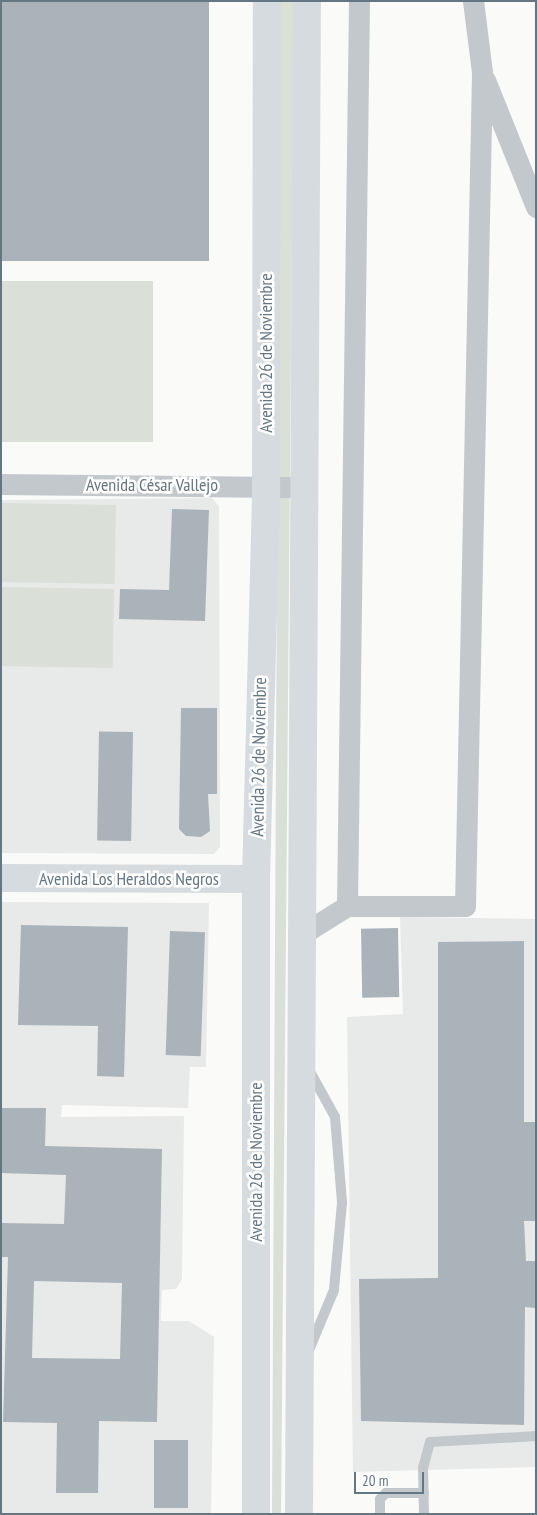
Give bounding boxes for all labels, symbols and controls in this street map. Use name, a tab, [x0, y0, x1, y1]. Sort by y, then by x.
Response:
street label: Avenida 26 de Noviembre	[255, 273, 277, 433]
street label: Avenida César Vallejo	[86, 474, 218, 496]
street label: Avenida 26 de Noviembre	[247, 677, 271, 837]
street label: Avenida Los Heraldos Negros	[39, 868, 219, 890]
street label: Avenida 26 de Noviembre	[245, 1082, 267, 1242]
scale bar	[357, 1462, 427, 1494]
text: 20 m	[362, 1471, 388, 1490]

